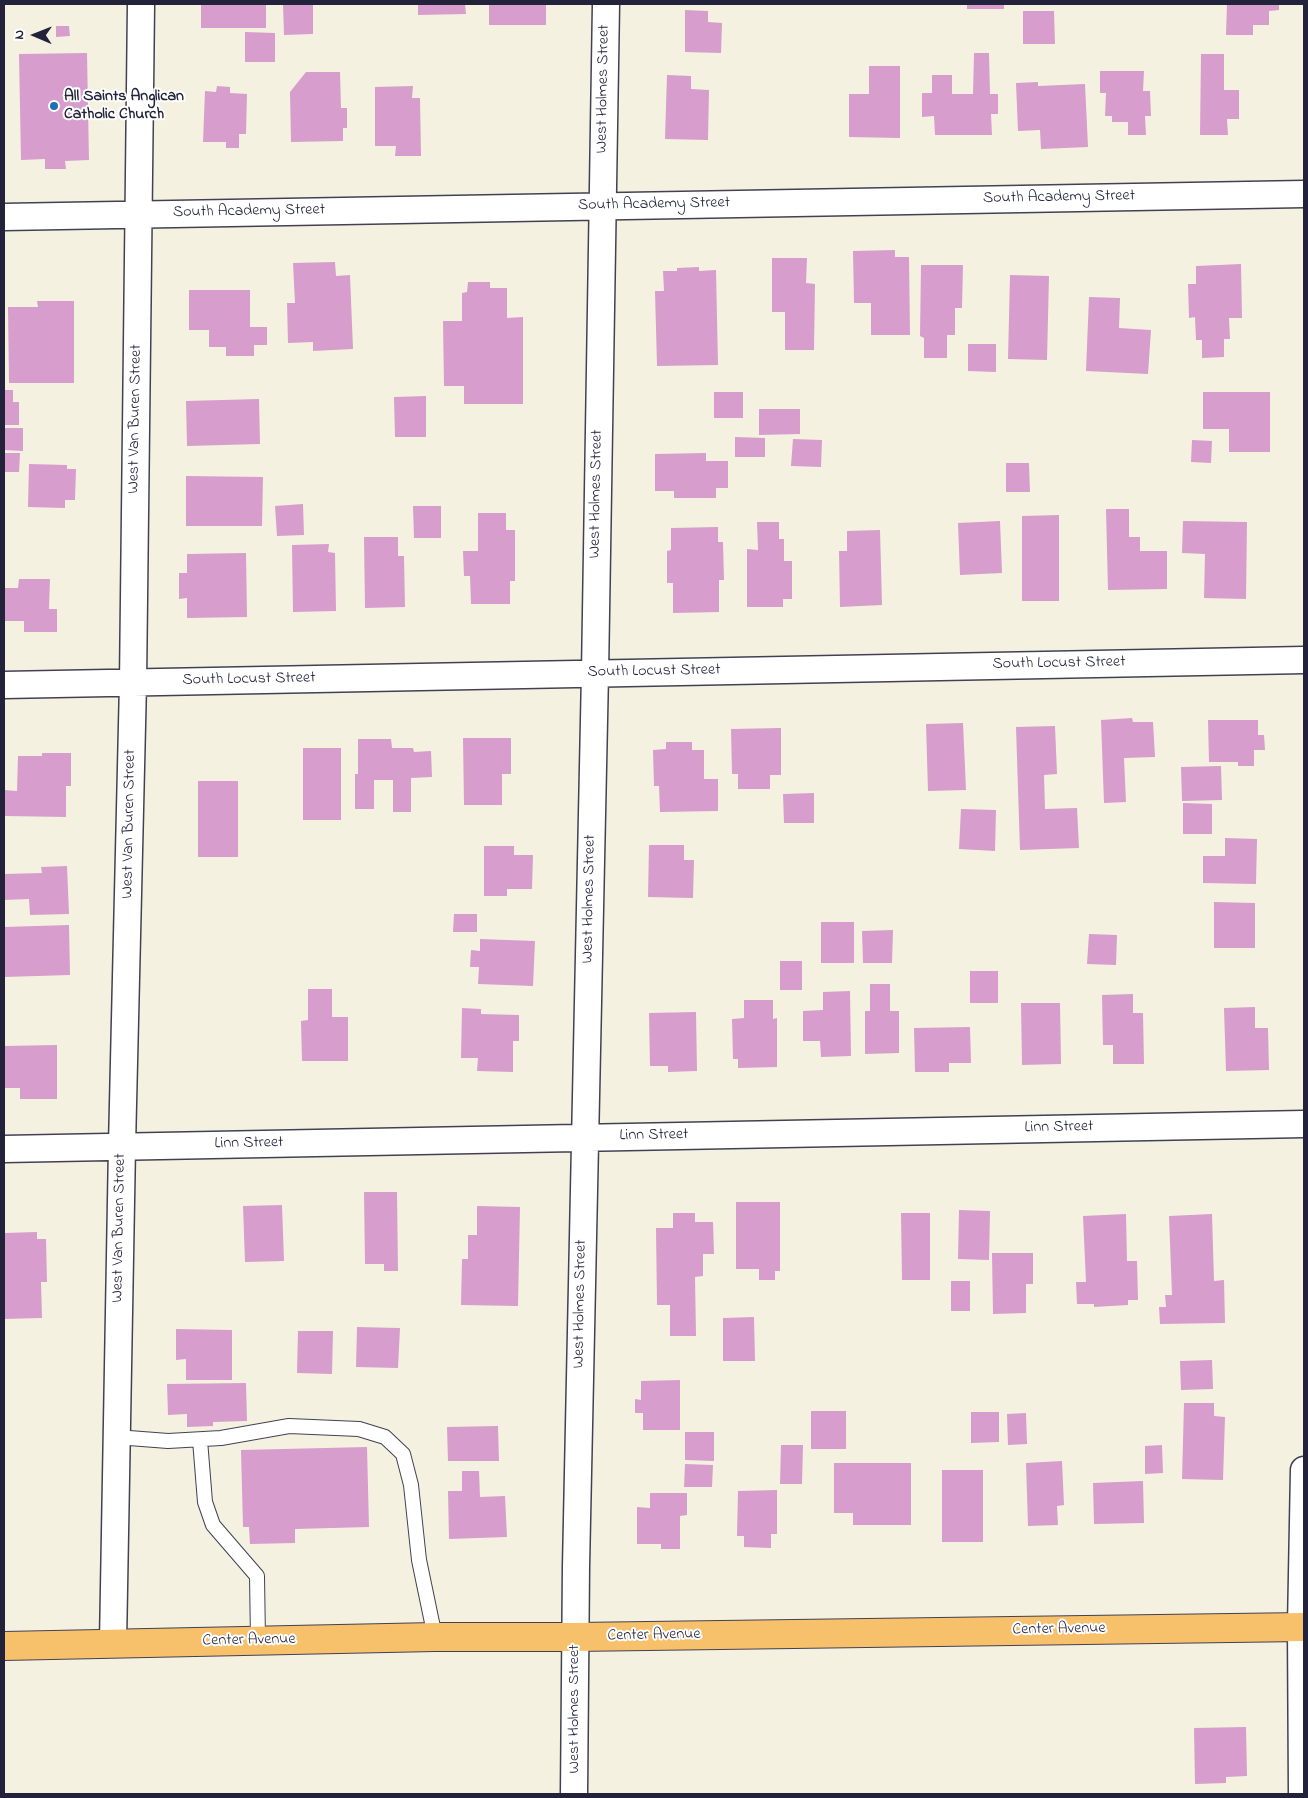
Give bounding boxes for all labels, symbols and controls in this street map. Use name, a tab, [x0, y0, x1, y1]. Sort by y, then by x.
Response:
north arrow	[10, 10, 60, 60]
street label: West Holmes Street	[593, 24, 615, 154]
text: N	[9, 30, 30, 40]
place label: All Saints Anglican Catholic Church	[64, 87, 184, 125]
marker: All Saints Anglican Catholic Church	[48, 100, 60, 112]
street label: South Academy Street	[983, 187, 1135, 209]
street label: South Academy Street	[578, 194, 730, 216]
street label: South Academy Street	[173, 201, 325, 223]
street label: West Van Buren Street	[125, 344, 147, 494]
street label: West Holmes Street	[586, 429, 608, 559]
street label: South Locust Street	[992, 653, 1126, 675]
street label: South Locust Street	[587, 661, 721, 683]
street label: South Locust Street	[182, 669, 316, 691]
street label: West Van Buren Street	[119, 749, 141, 899]
street label: West Holmes Street	[579, 834, 601, 964]
street label: Linn Street	[1024, 1118, 1094, 1138]
street label: Linn Street	[619, 1126, 689, 1146]
street label: Linn Street	[214, 1134, 284, 1154]
street label: West Van Buren Street	[109, 1153, 131, 1303]
street label: West Holmes Street	[570, 1239, 592, 1369]
street label: Center Avenue	[1012, 1620, 1106, 1640]
street label: Center Avenue	[607, 1626, 701, 1646]
street label: Center Avenue	[202, 1631, 296, 1651]
street label: West Holmes Street	[565, 1645, 585, 1773]

